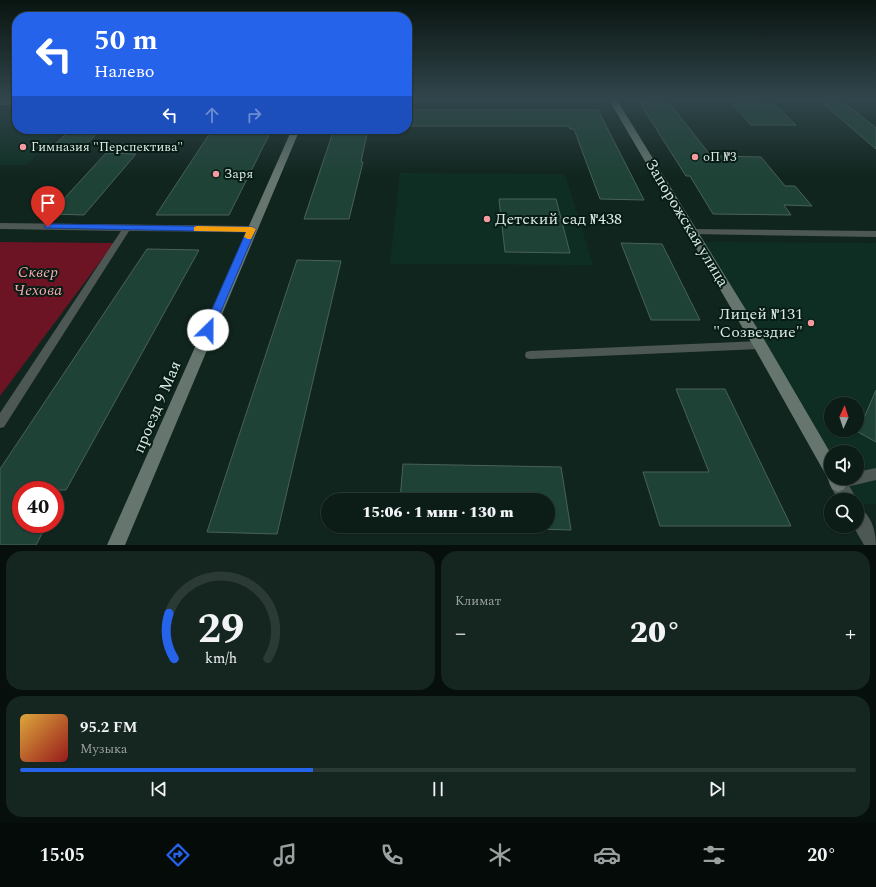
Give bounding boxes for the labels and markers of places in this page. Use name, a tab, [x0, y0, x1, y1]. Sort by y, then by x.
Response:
place label: Гимназия "Перспектива"	[31, 137, 183, 157]
marker: Гимназия "Перспектива"	[18, 142, 28, 152]
place label: оП №3	[703, 147, 737, 167]
marker: оП №3	[690, 152, 700, 162]
place label: Заря	[224, 164, 253, 184]
marker: Заря	[211, 169, 221, 179]
pin	[31, 186, 65, 227]
place label: Детский сад №438	[495, 207, 622, 231]
marker: Детский сад №438	[482, 214, 492, 224]
place label: Лицей №131 "Созвездие"	[713, 302, 803, 344]
marker: Лицей №131 "Созвездие"	[806, 318, 816, 328]

